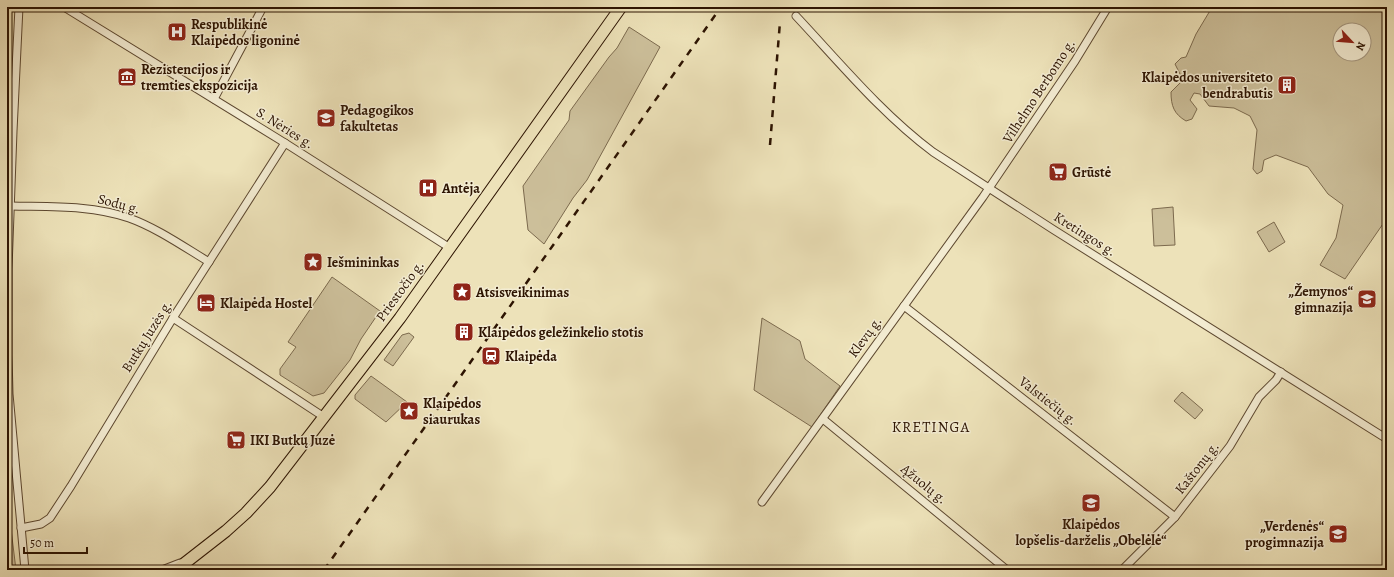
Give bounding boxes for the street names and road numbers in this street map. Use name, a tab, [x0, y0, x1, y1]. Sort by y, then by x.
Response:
street label: Vilhelmo Berbomo g.	[998, 35, 1080, 148]
street label: S. Nėries g.	[253, 103, 317, 153]
street label: Sodų g.	[96, 189, 142, 219]
street label: Kretingos g.	[1050, 207, 1120, 261]
street label: Priestočio g.	[371, 257, 429, 325]
street label: Butkų Juzės g.	[117, 296, 177, 376]
street label: Klevų g.	[844, 313, 886, 361]
street label: Valstiečių g.	[1014, 372, 1081, 430]
street label: Kaštonų g.	[1171, 438, 1223, 498]
street label: Ąžuolų g.	[896, 459, 951, 508]

